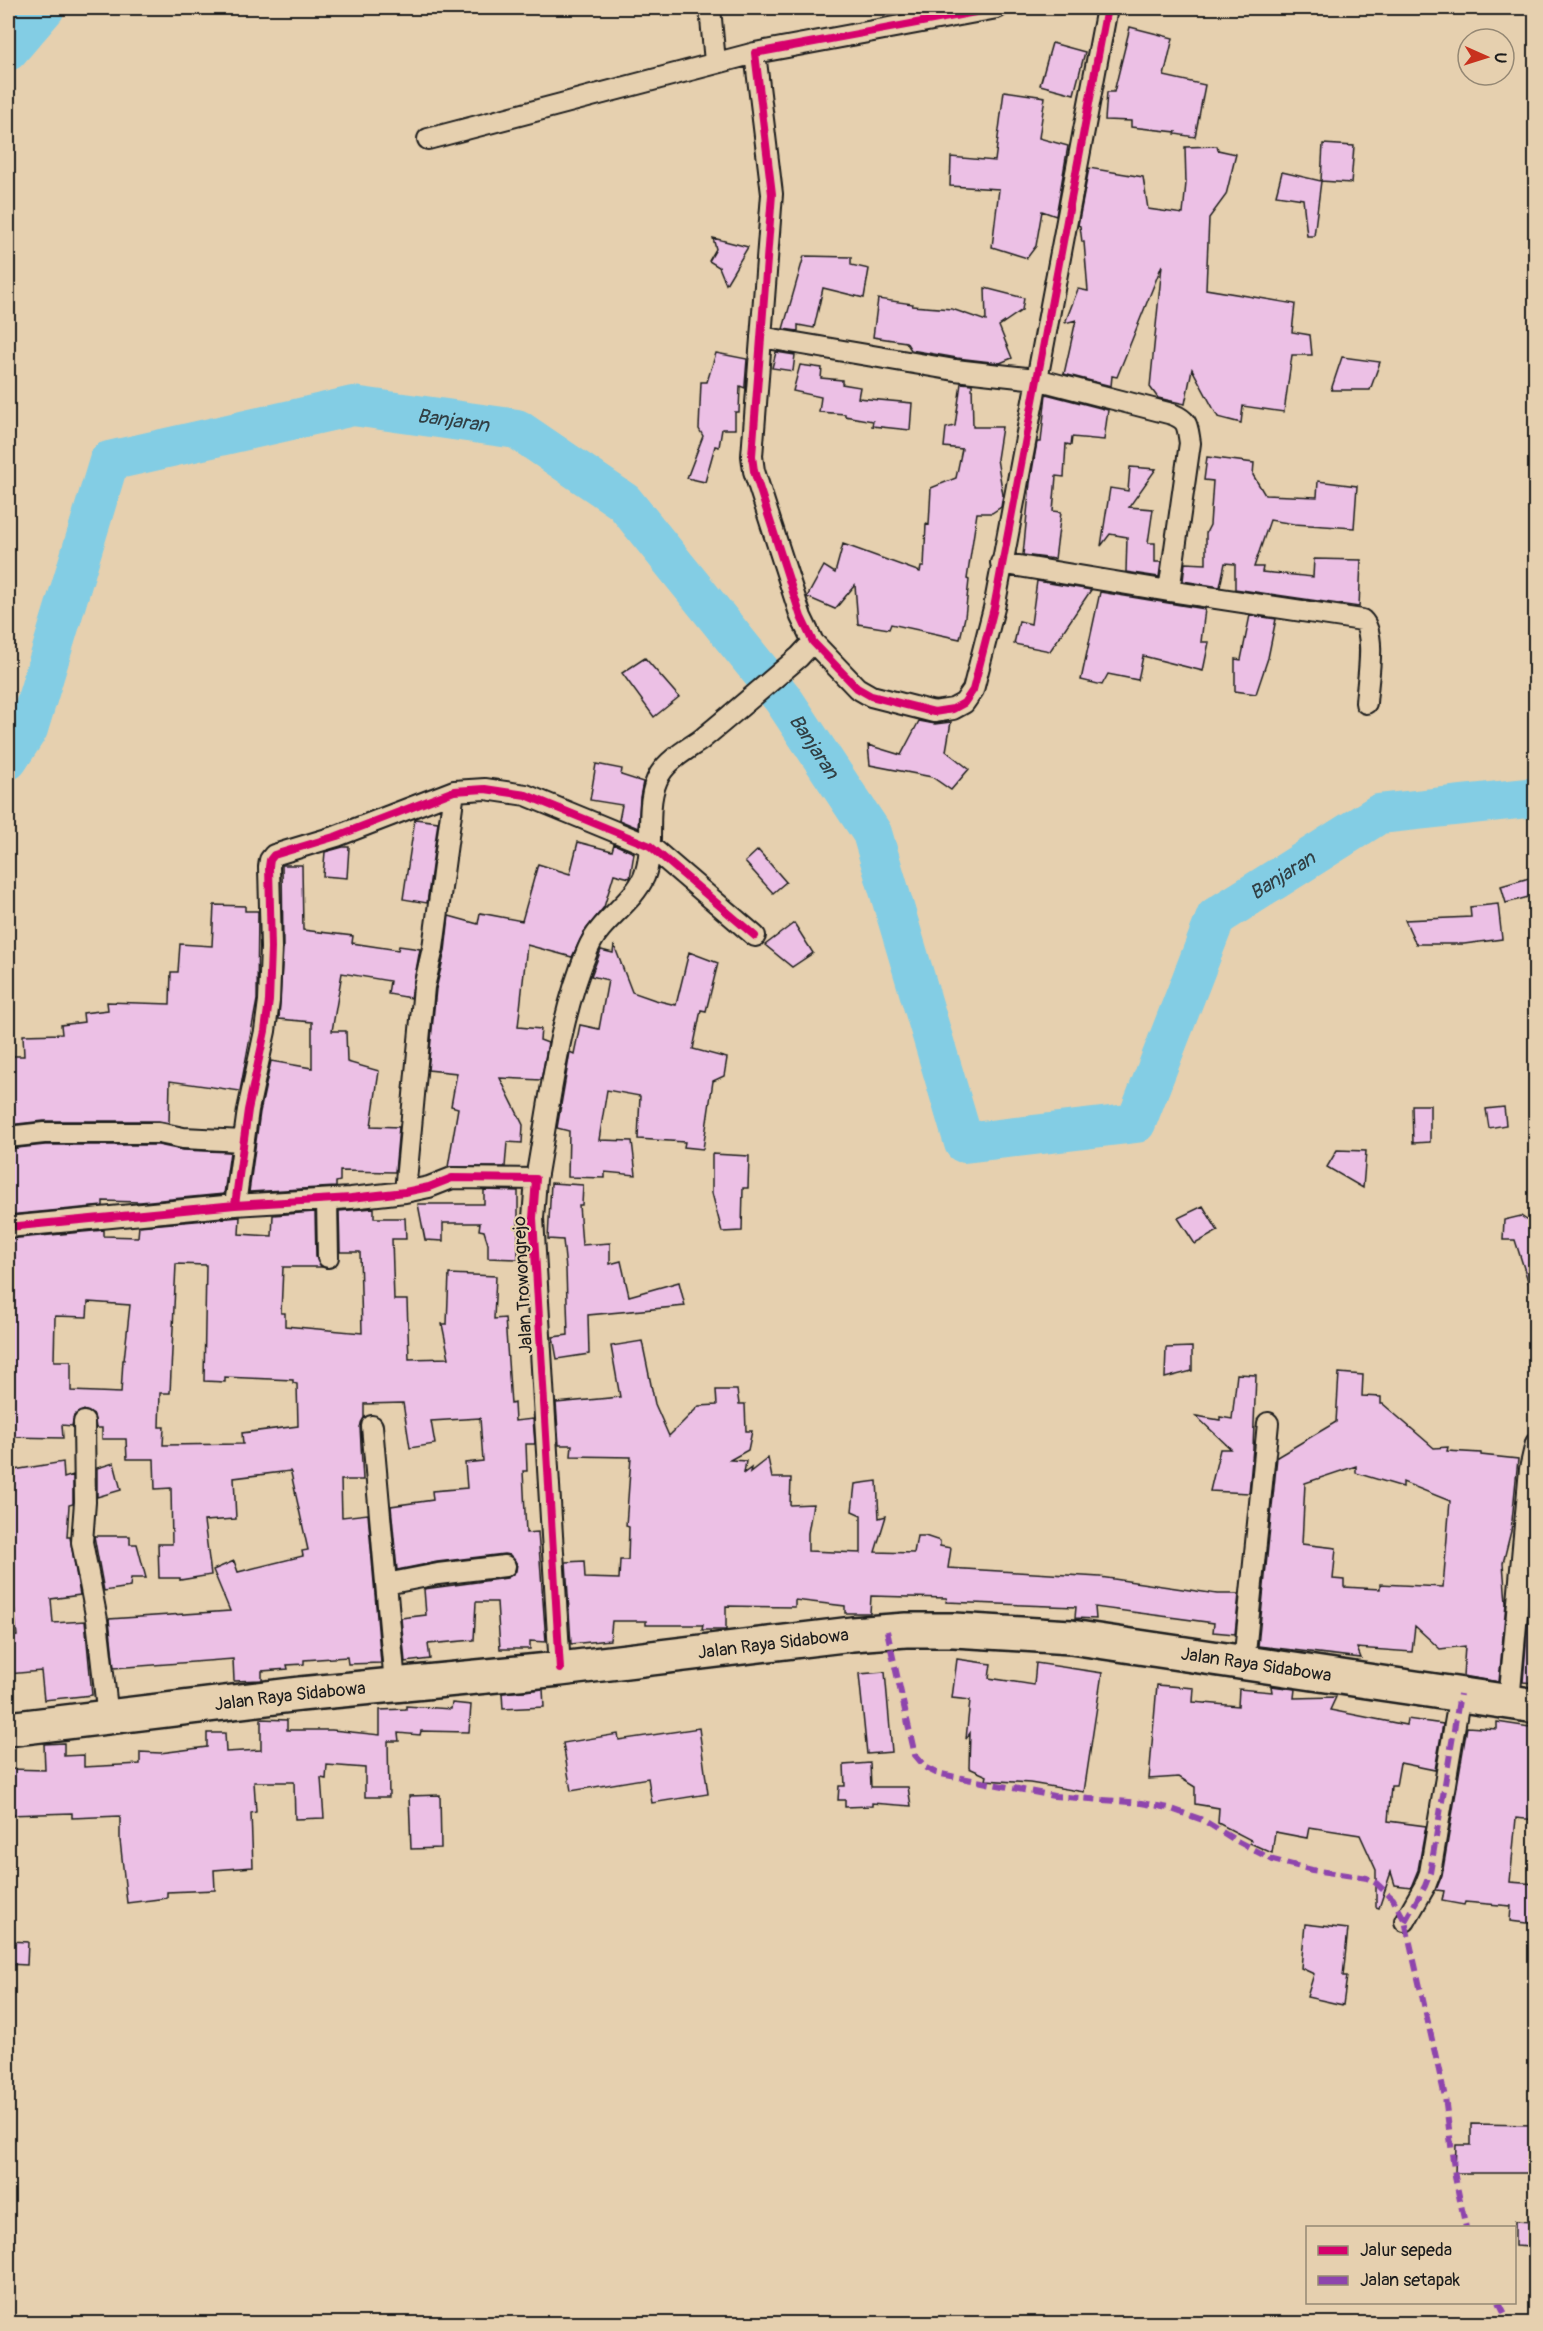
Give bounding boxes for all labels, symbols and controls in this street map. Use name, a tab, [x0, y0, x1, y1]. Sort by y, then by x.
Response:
north arrow	[1456, 27, 1516, 87]
text: U	[1490, 52, 1510, 64]
water label: Banjaran	[415, 403, 492, 438]
water label: Banjaran	[784, 709, 846, 785]
water label: Banjaran	[1245, 844, 1321, 905]
street label: Jalan Trowongrejo	[508, 1215, 538, 1354]
street label: Jalan Raya Sidabowa	[696, 1623, 850, 1664]
street label: Jalan Raya Sidabowa	[1179, 1642, 1333, 1687]
street label: Jalan Raya Sidabowa	[213, 1676, 367, 1716]
legend	[1306, 2226, 1516, 2304]
text: Jalur sepeda	[1360, 2239, 1452, 2262]
text: Jalan setapak	[1360, 2269, 1461, 2292]

